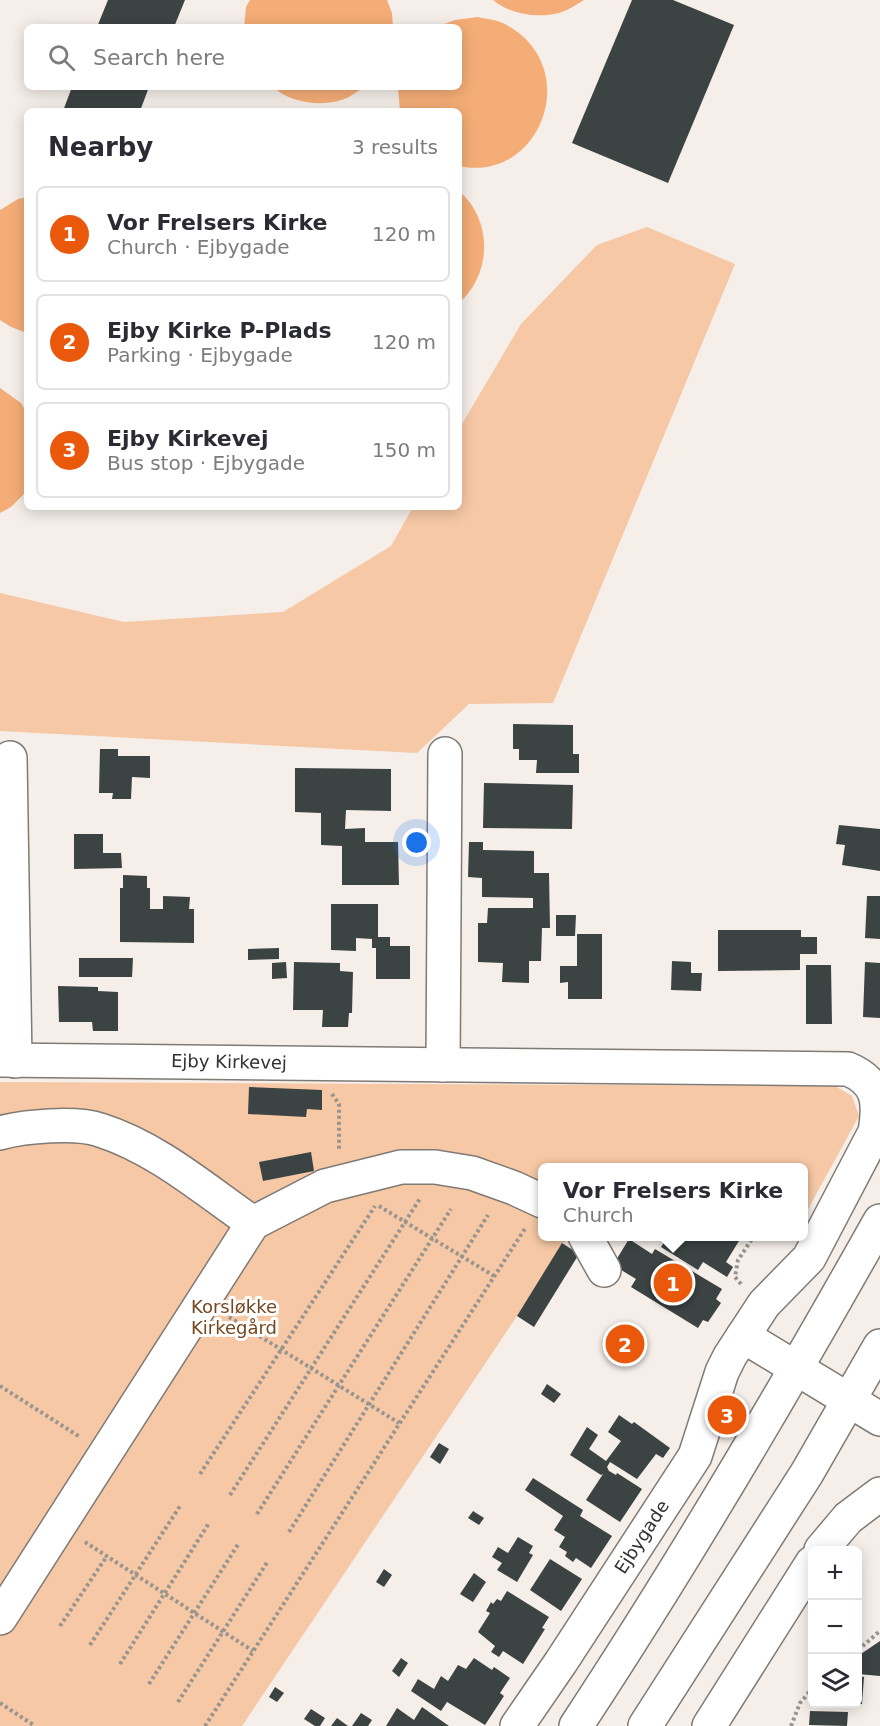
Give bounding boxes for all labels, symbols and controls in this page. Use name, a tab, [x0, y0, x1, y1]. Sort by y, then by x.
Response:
search box	[24, 24, 462, 90]
icon: search	[45, 41, 78, 74]
text: Search here	[93, 45, 225, 70]
text: Nearby	[48, 132, 153, 162]
text: 3 results	[352, 135, 438, 159]
text: Vor Frelsers Kirke	[107, 210, 327, 235]
text: 1	[63, 222, 76, 246]
text: 120 m	[372, 222, 436, 246]
text: Church · Ejbygade	[107, 235, 290, 259]
text: Ejby Kirke P-Plads	[107, 318, 332, 343]
text: 2	[63, 330, 76, 354]
text: 120 m	[372, 330, 436, 354]
text: Parking · Ejbygade	[107, 343, 293, 367]
text: Ejby Kirkevej	[107, 426, 269, 451]
text: 3	[63, 438, 76, 462]
text: 150 m	[372, 438, 436, 462]
text: Bus stop · Ejbygade	[107, 451, 305, 475]
your location	[402, 828, 431, 857]
street label: Ejby Kirkevej	[171, 1050, 287, 1073]
popup	[538, 1163, 808, 1241]
text: Vor Frelsers Kirke	[563, 1178, 783, 1203]
text: Church	[563, 1203, 634, 1227]
pin: 1	[654, 1260, 692, 1306]
park label: Korsløkke Kirkegård	[191, 1296, 277, 1338]
pin: 2	[606, 1322, 644, 1366]
pin: 3	[708, 1392, 746, 1438]
street label: Ejbygade	[610, 1496, 673, 1577]
map controls	[808, 1546, 862, 1708]
button: +	[808, 1546, 862, 1600]
button: −	[808, 1600, 862, 1654]
button: layers	[808, 1654, 862, 1708]

